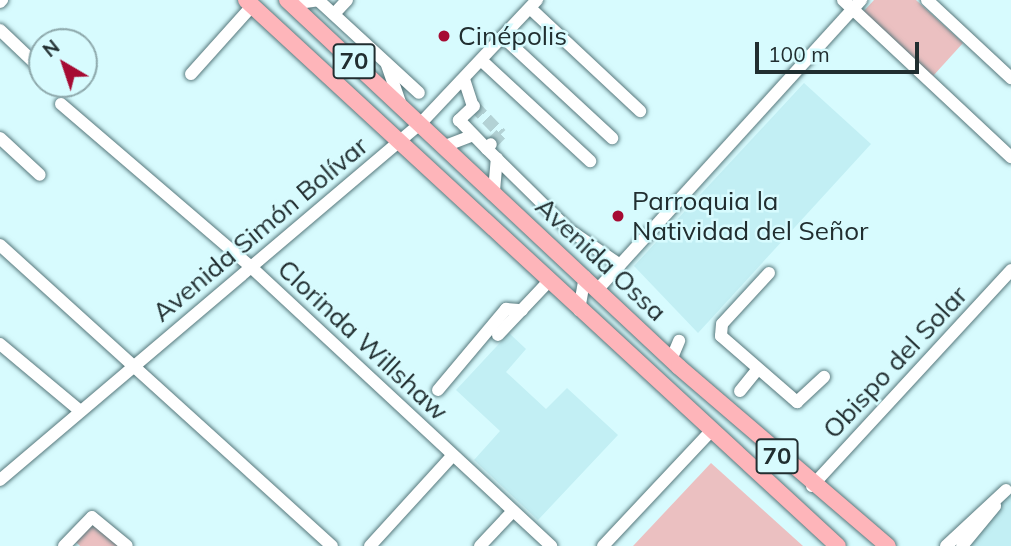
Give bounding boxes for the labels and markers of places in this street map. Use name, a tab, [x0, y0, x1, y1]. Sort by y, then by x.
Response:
place label: Cinépolis	[458, 20, 567, 52]
marker: Cinépolis	[436, 28, 452, 44]
place label: Parroquia la Natividad del Señor	[632, 185, 868, 246]
marker: Parroquia la Natividad del Señor	[610, 208, 626, 224]

